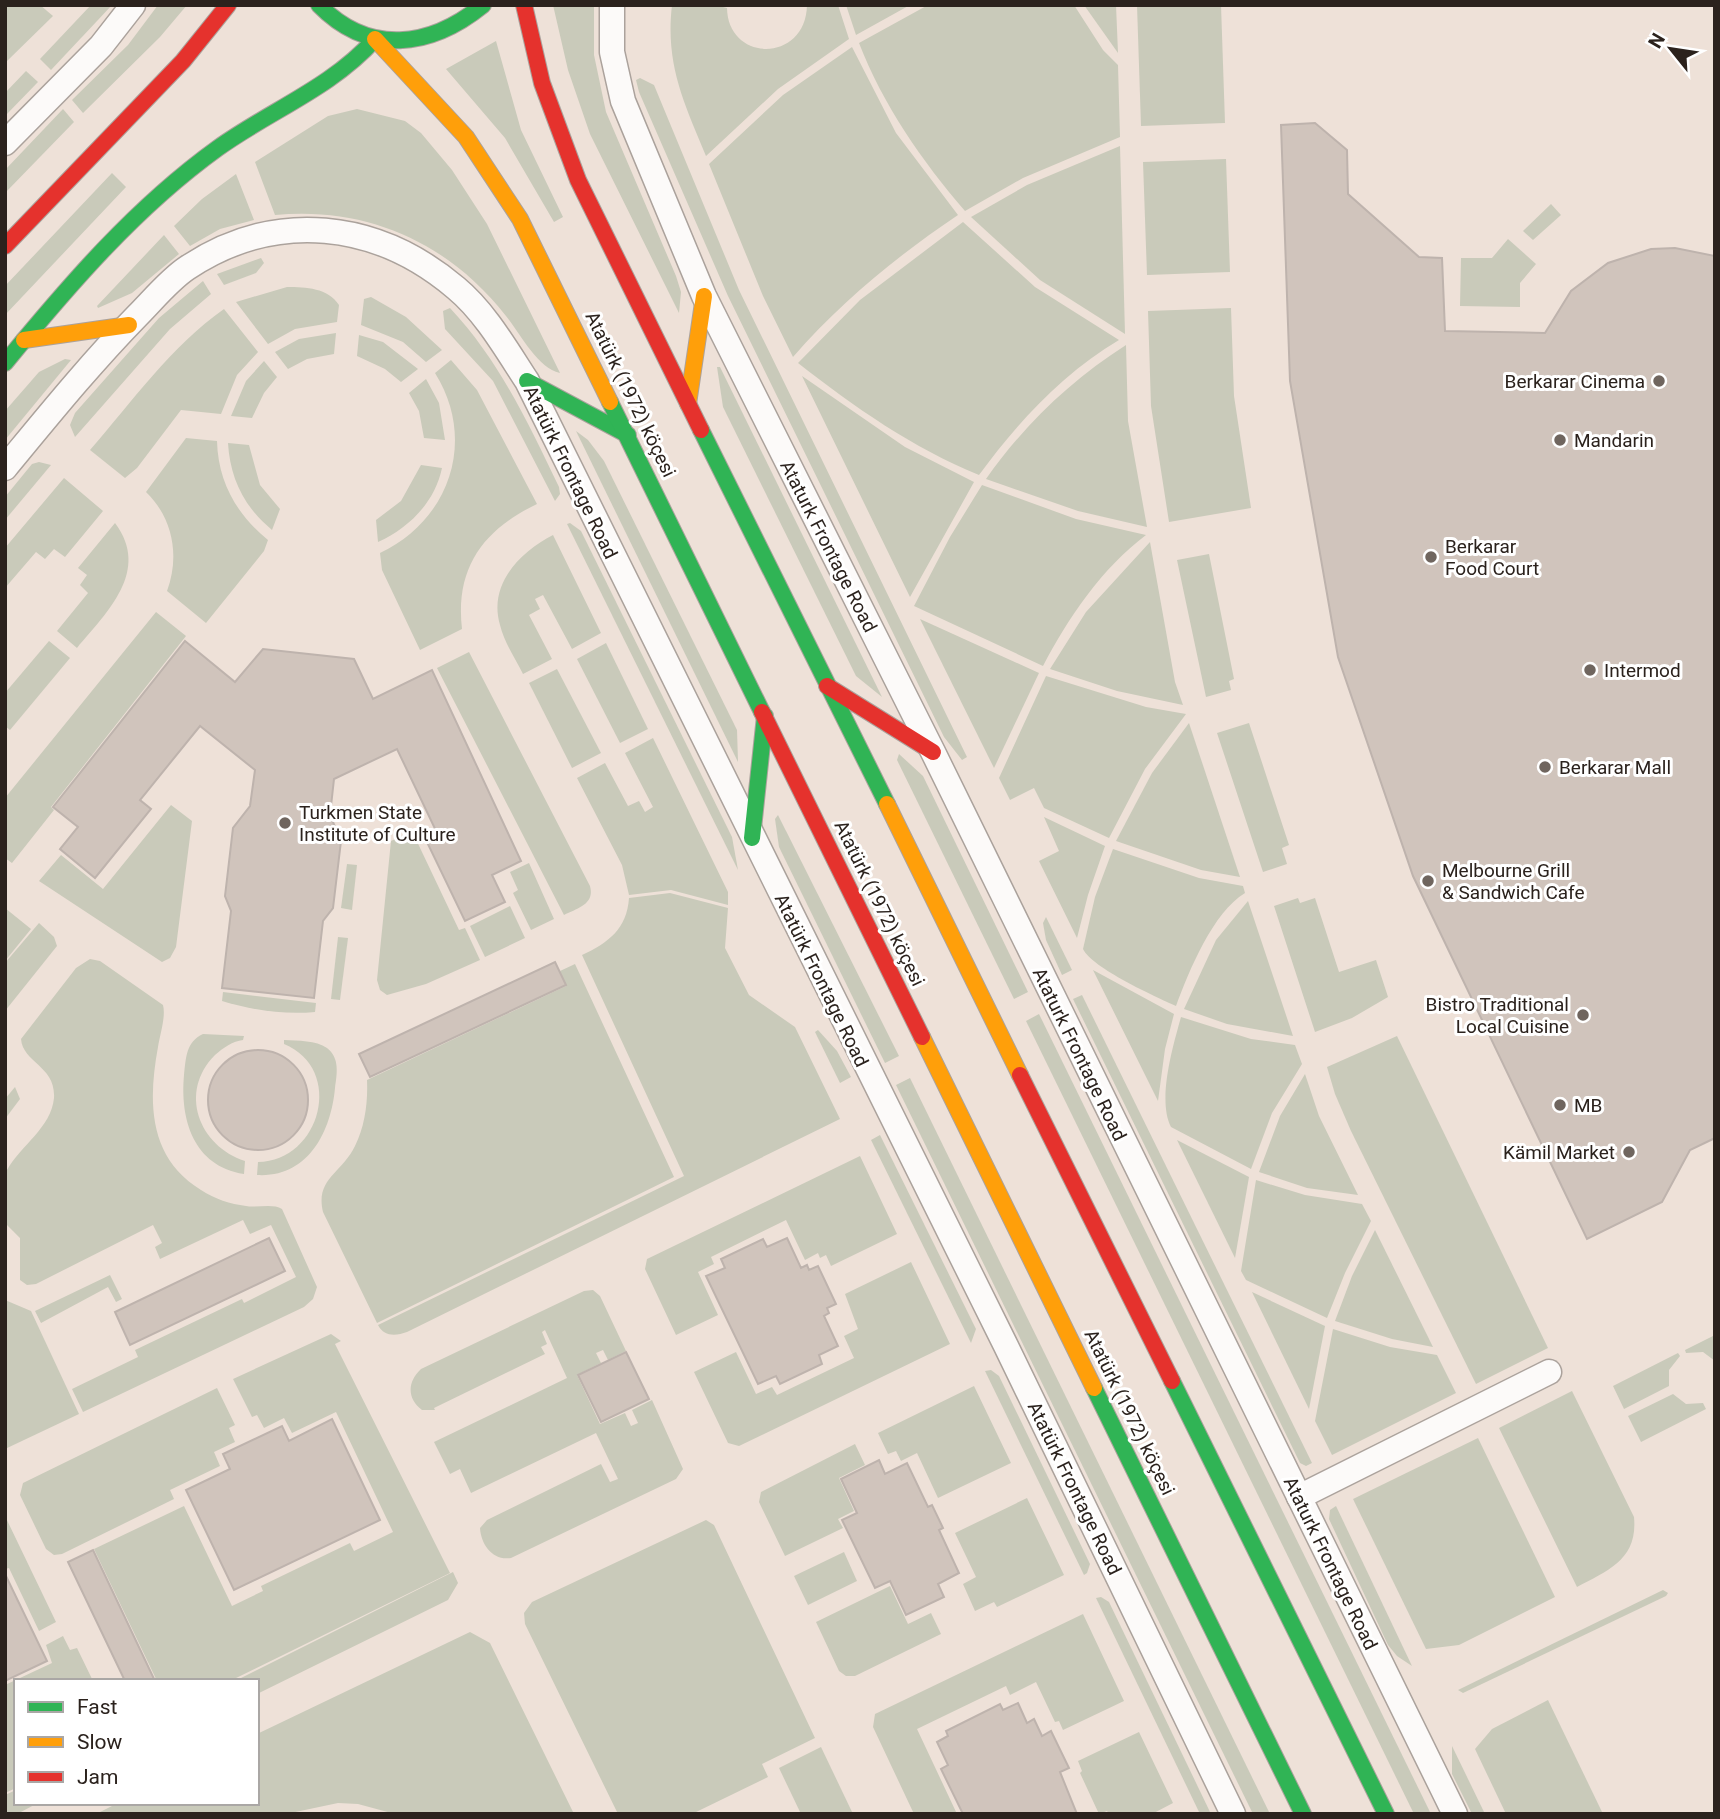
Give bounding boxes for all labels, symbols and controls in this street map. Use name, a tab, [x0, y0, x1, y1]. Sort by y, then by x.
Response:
north arrow	[1636, 14, 1706, 84]
text: N	[1643, 29, 1670, 52]
street label: Atatürk (1972) köçesi	[580, 308, 681, 481]
place label: Berkarar Cinema	[1505, 370, 1645, 393]
marker: Berkarar Cinema	[1651, 373, 1667, 389]
street label: Atatürk Frontage Road	[519, 382, 622, 563]
place label: Mandarin	[1574, 429, 1654, 452]
marker: Mandarin	[1552, 432, 1568, 448]
street label: Ataturk Frontage Road	[775, 456, 882, 636]
place label: Berkarar Food Court	[1445, 535, 1539, 580]
marker: Berkarar Food Court	[1423, 549, 1439, 565]
place label: Intermod	[1604, 659, 1681, 682]
marker: Intermod	[1582, 662, 1598, 678]
place label: Berkarar Mall	[1559, 756, 1671, 779]
marker: Berkarar Mall	[1537, 759, 1553, 775]
place label: Turkmen State Institute of Culture	[299, 801, 456, 846]
marker: Turkmen State Institute of Culture	[277, 815, 293, 831]
street label: Atatürk (1972) köçesi	[829, 817, 930, 990]
place label: Melbourne Grill & Sandwich Cafe	[1442, 859, 1585, 904]
marker: Melbourne Grill & Sandwich Cafe	[1420, 873, 1436, 889]
street label: Atatürk Frontage Road	[770, 890, 873, 1071]
street label: Ataturk Frontage Road	[1028, 964, 1131, 1145]
place label: Bistro Traditional Local Cuisine	[1426, 993, 1569, 1038]
marker: Bistro Traditional Local Cuisine	[1575, 1007, 1591, 1023]
place label: MB	[1574, 1094, 1602, 1117]
marker: MB	[1552, 1097, 1568, 1113]
place label: Kämil Market	[1503, 1141, 1615, 1164]
marker: Kämil Market	[1621, 1144, 1637, 1160]
street label: Atatürk (1972) köçesi	[1079, 1326, 1180, 1499]
street label: Atatürk Frontage Road	[1023, 1398, 1126, 1579]
street label: Ataturk Frontage Road	[1279, 1473, 1382, 1654]
legend	[14, 1679, 259, 1805]
text: Fast	[77, 1695, 118, 1719]
text: Slow	[77, 1730, 123, 1754]
text: Jam	[77, 1765, 118, 1789]

